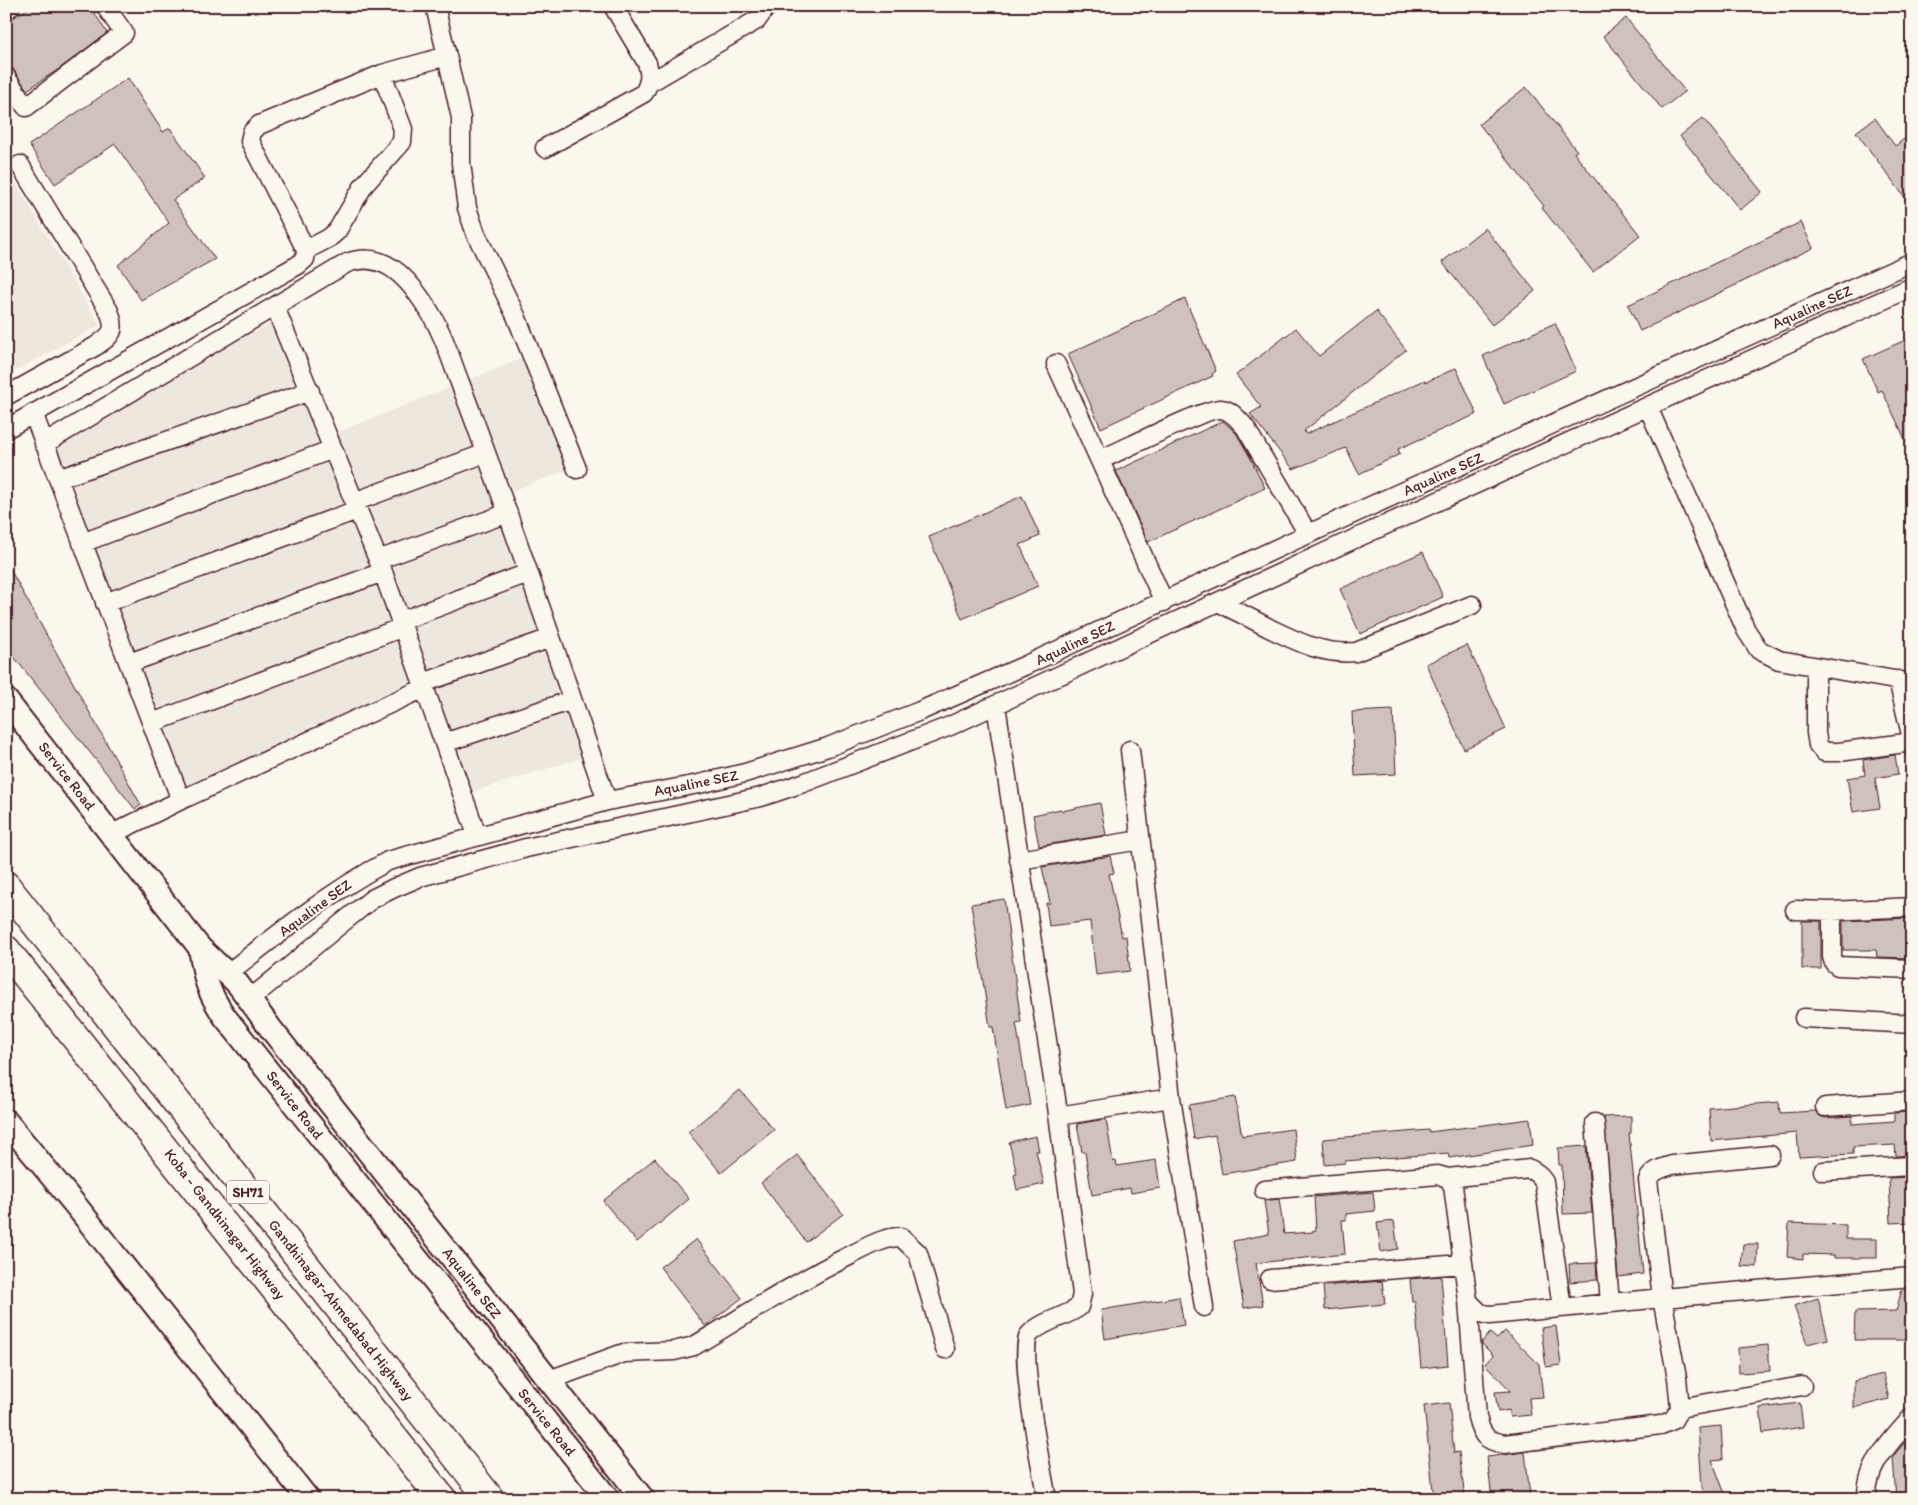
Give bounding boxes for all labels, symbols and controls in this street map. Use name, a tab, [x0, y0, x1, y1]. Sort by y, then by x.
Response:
street label: Aqualine SEZ	[1769, 281, 1855, 333]
street label: Aqualine SEZ	[1400, 448, 1486, 500]
street label: Aqualine SEZ	[1033, 617, 1118, 669]
street label: Service Road	[35, 738, 100, 815]
street label: Aqualine SEZ	[652, 766, 740, 800]
street label: Aqualine SEZ	[275, 875, 355, 940]
street label: Service Road	[263, 1067, 328, 1144]
street label: Koba - Gandhinagar Highway	[161, 1145, 289, 1303]
road number: SH71	[227, 1180, 269, 1204]
street label: Gandhinagar-Ahmedabad Highway	[265, 1216, 417, 1404]
street label: Aqualine SEZ	[439, 1244, 506, 1323]
street label: Service Road	[514, 1384, 580, 1460]

